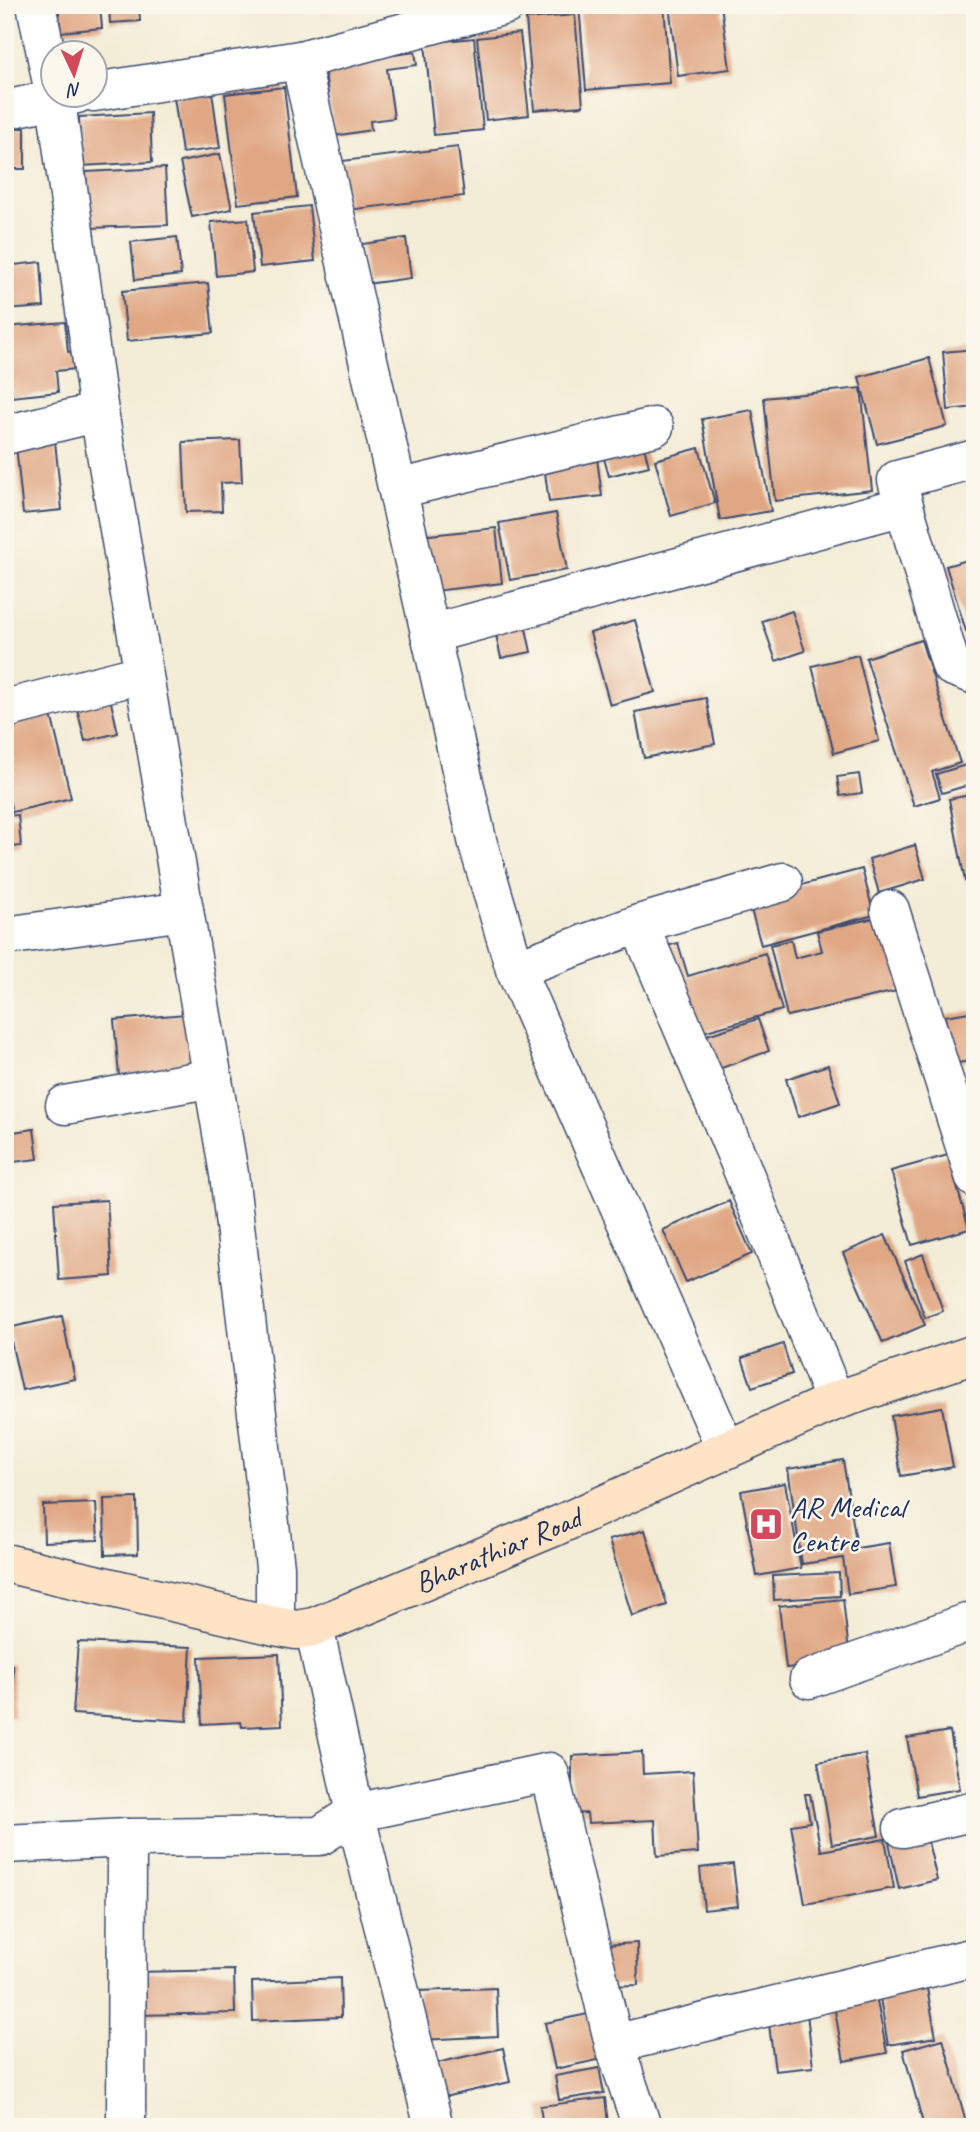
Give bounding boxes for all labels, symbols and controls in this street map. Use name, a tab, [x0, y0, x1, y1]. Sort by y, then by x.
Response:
north arrow	[38, 38, 108, 108]
text: N	[65, 78, 82, 103]
place label: AR Medical Centre	[790, 1488, 910, 1560]
street label: Bharathiar Road	[409, 1497, 591, 1602]
hospital icon: AR Medical Centre	[747, 1505, 785, 1543]

